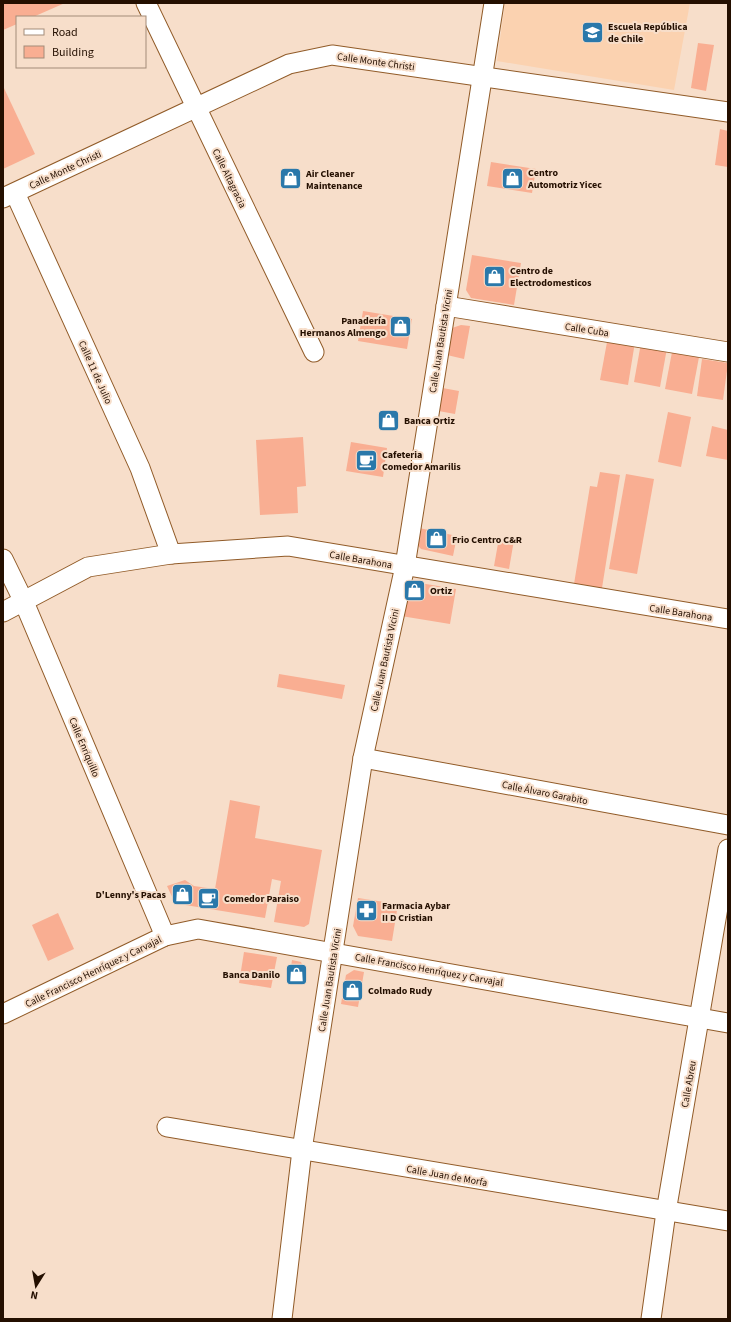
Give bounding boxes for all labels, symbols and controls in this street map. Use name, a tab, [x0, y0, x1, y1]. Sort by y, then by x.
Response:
legend	[16, 16, 146, 68]
school or university icon: Escuela República de Chile	[580, 19, 606, 45]
place label: Escuela República de Chile	[608, 20, 687, 46]
text: Road	[52, 24, 78, 41]
text: Building	[52, 44, 94, 61]
street label: Calle Monte Christi	[336, 50, 416, 74]
street label: Calle Altagracia	[209, 146, 250, 210]
street label: Calle Monte Christi	[27, 147, 104, 193]
shop icon: Centro Automotriz Yicec	[499, 165, 525, 191]
shop icon: Air Cleaner Maintenance	[278, 166, 304, 192]
place label: Centro Automotriz Yicec	[527, 166, 602, 192]
place label: Air Cleaner Maintenance	[305, 167, 363, 193]
shop icon: Centro de Electrodomesticos	[481, 263, 507, 289]
place label: Centro de Electrodomesticos	[510, 264, 592, 290]
street label: Calle Juan Bautista Vicini	[426, 288, 456, 394]
shop icon: Panadería Hermanos Almengo	[388, 313, 414, 339]
place label: Panadería Hermanos Almengo	[300, 314, 386, 340]
street label: Calle Cuba	[564, 320, 610, 340]
street label: Calle 11 de Julio	[75, 339, 115, 406]
shop icon: Banca Ortiz	[376, 407, 402, 433]
place label: Banca Ortiz	[404, 414, 455, 428]
cafe icon: Cafeteria Comedor Amarilis	[354, 447, 380, 473]
place label: Cafeteria Comedor Amarilis	[382, 448, 461, 474]
shop icon: Frio Centro C&R	[424, 526, 450, 552]
place label: Frio Centro C&R	[452, 533, 522, 547]
street label: Calle Barahona	[328, 548, 393, 572]
shop icon: Ortiz	[402, 577, 428, 603]
place label: Ortiz	[430, 584, 452, 598]
street label: Calle Barahona	[648, 601, 713, 625]
street label: Calle Juan Bautista Vicini	[367, 608, 403, 713]
street label: Calle Enriquillo	[65, 715, 103, 779]
street label: Calle Álvaro Garabito	[501, 778, 589, 808]
shop icon: D'Lenny's Pacas	[169, 881, 195, 907]
cafe icon: Comedor Paraiso	[195, 885, 221, 911]
place label: D'Lenny's Pacas	[95, 888, 167, 902]
place label: Comedor Paraiso	[224, 892, 299, 906]
pharmacy icon: Farmacia Aybar II D Cristian	[353, 898, 379, 924]
place label: Farmacia Aybar II D Cristian	[382, 899, 450, 925]
street label: Calle Juan Bautista Vicini	[315, 927, 345, 1033]
street label: Calle Francisco Henríquez y Carvajal	[23, 933, 164, 1011]
street label: Calle Francisco Henríquez y Carvajal	[354, 950, 504, 990]
shop icon: Banca Danilo	[283, 961, 309, 987]
place label: Banca Danilo	[223, 968, 280, 982]
shop icon: Colmado Rudy	[339, 977, 365, 1003]
place label: Colmado Rudy	[368, 984, 433, 998]
street label: Calle Abreu	[678, 1060, 700, 1109]
street label: Calle Juan de Morfa	[405, 1162, 488, 1190]
north arrow	[16, 1266, 56, 1306]
text: N	[29, 1287, 39, 1303]

